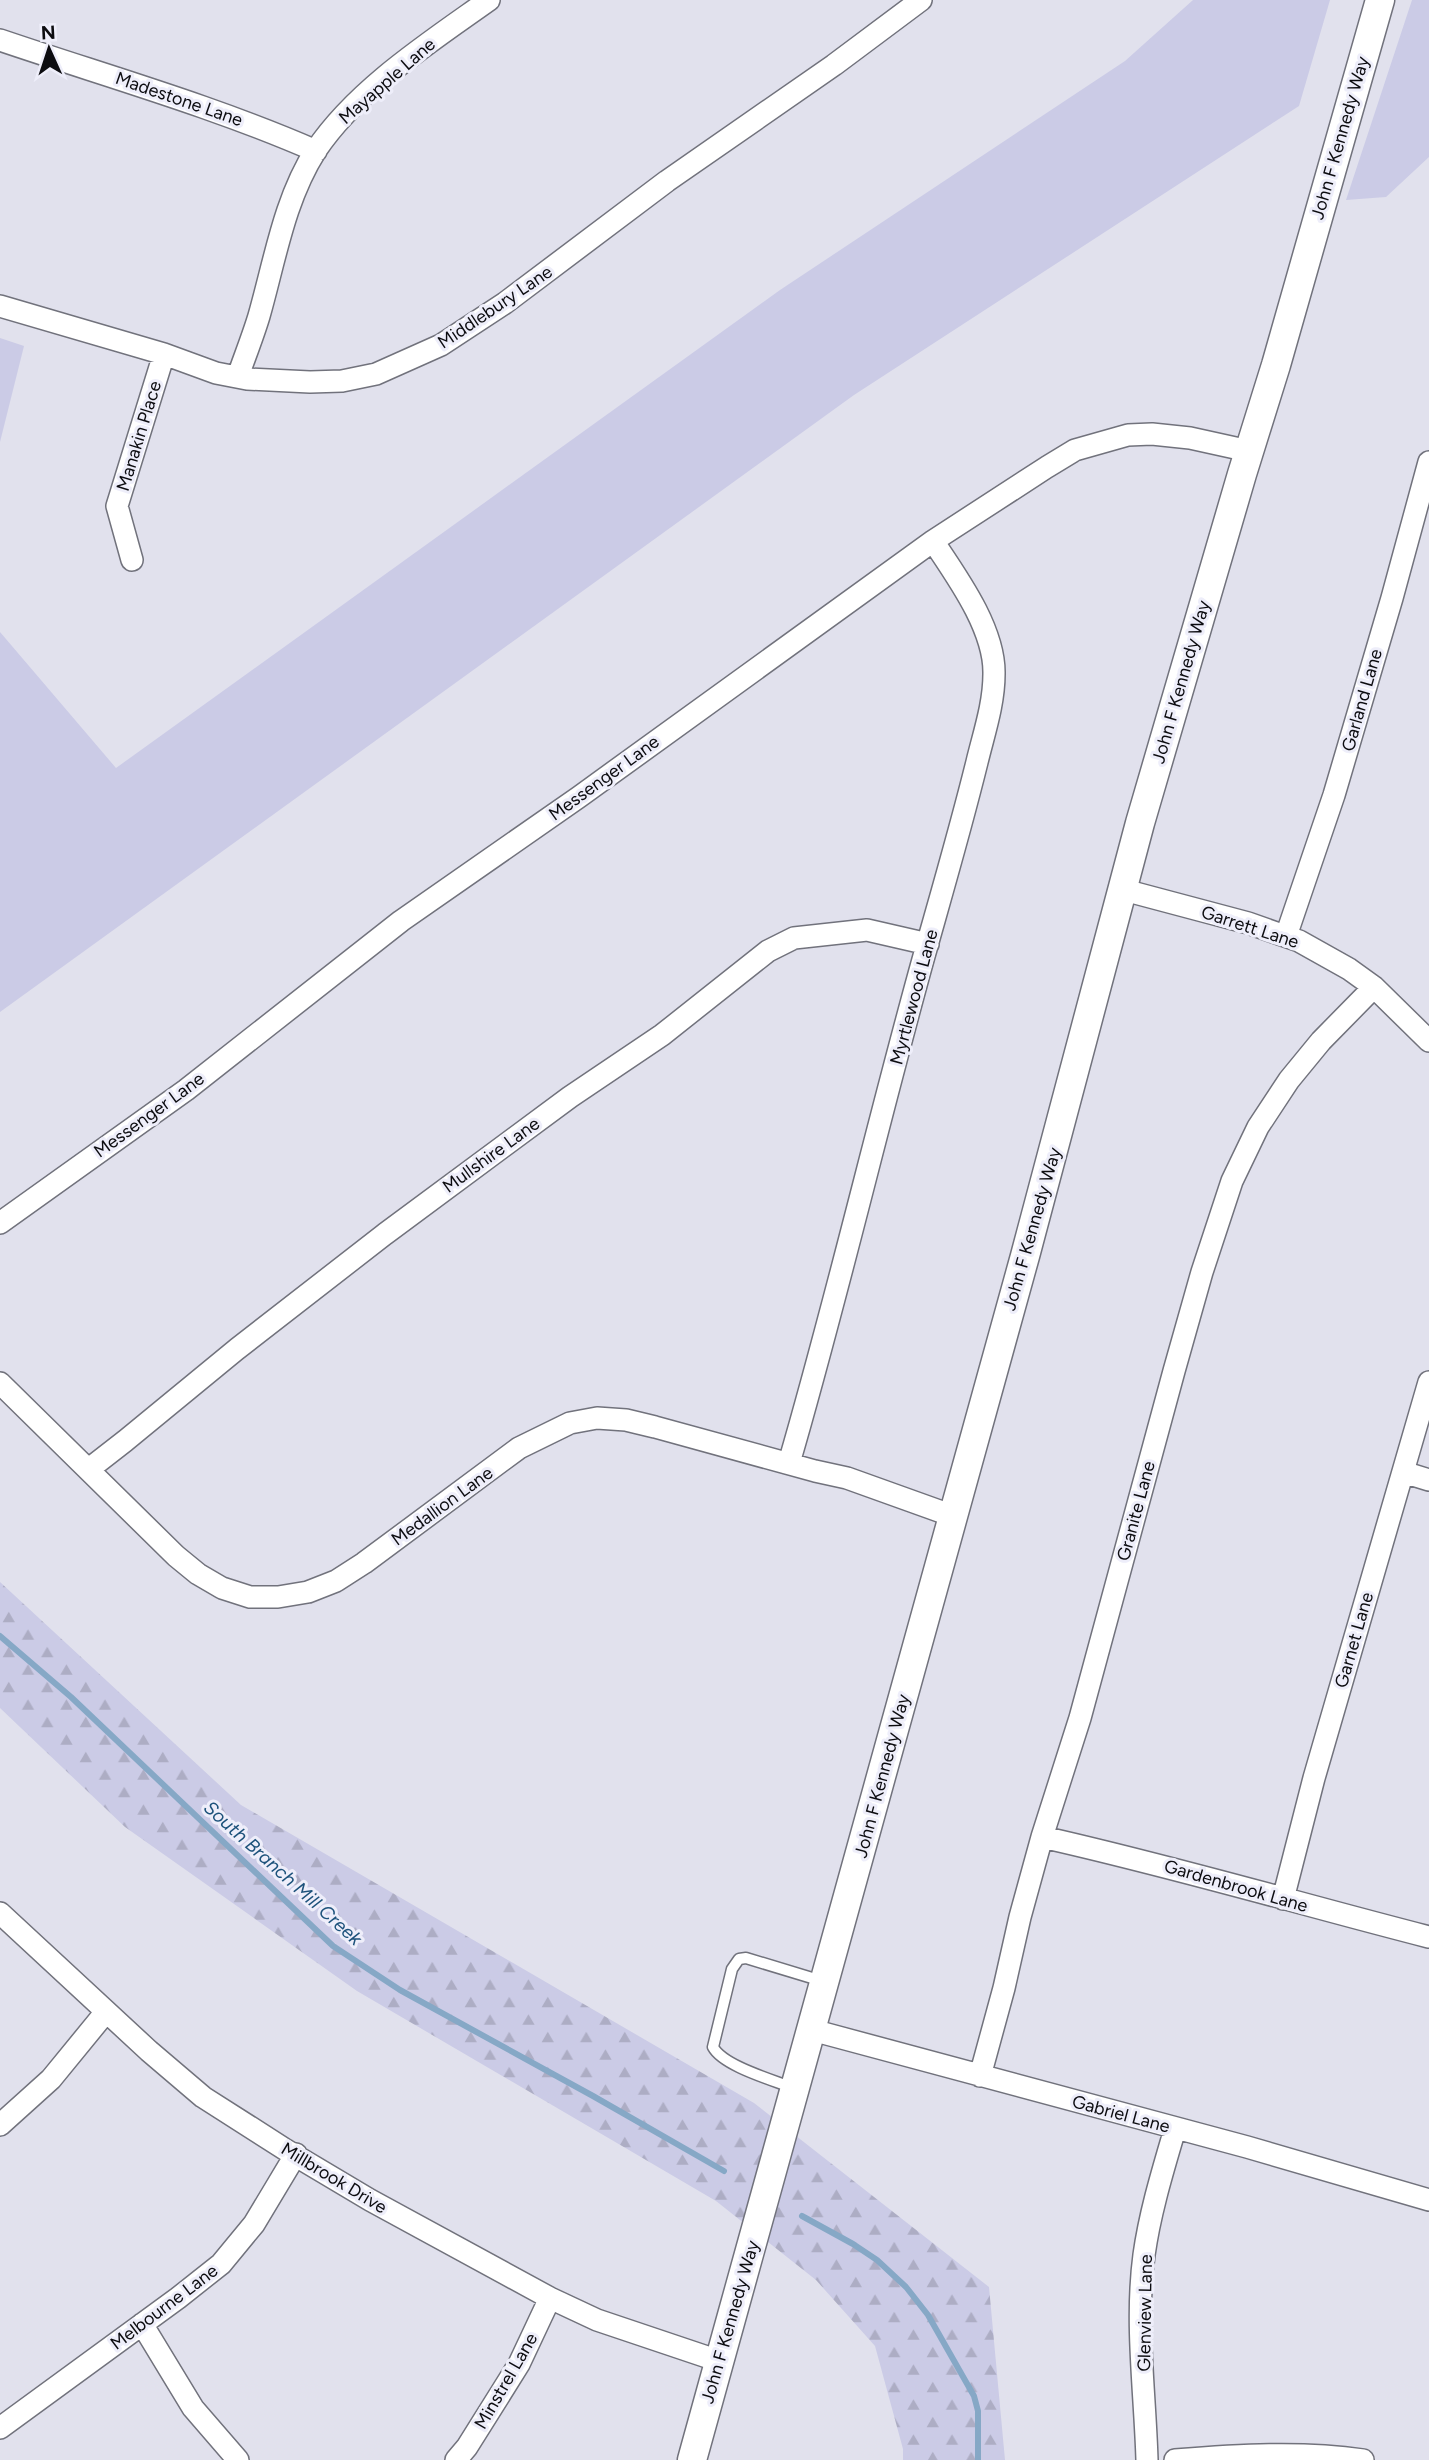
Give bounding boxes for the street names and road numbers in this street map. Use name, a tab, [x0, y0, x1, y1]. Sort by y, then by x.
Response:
street label: Mayapple Lane	[334, 33, 440, 129]
street label: John F Kennedy Way	[1306, 53, 1374, 222]
street label: Madestone Lane	[112, 67, 246, 131]
street label: Middlebury Lane	[434, 261, 557, 353]
street label: Manakin Place	[112, 378, 166, 494]
street label: John F Kennedy Way	[1147, 597, 1215, 766]
street label: Garland Lane	[1337, 646, 1387, 754]
street label: Messenger Lane	[545, 730, 664, 825]
street label: Garrett Lane	[1198, 901, 1302, 953]
street label: Myrtlewood Lane	[885, 927, 943, 1067]
street label: Messenger Lane	[90, 1067, 209, 1162]
street label: Mullshire Lane	[438, 1112, 544, 1198]
street label: John F Kennedy Way	[998, 1144, 1066, 1313]
street label: Granite Lane	[1112, 1458, 1160, 1563]
street label: Medallion Lane	[387, 1462, 497, 1550]
street label: Garnet Lane	[1330, 1589, 1378, 1690]
street label: John F Kennedy Way	[850, 1691, 915, 1860]
street label: Gardenbrook Lane	[1162, 1855, 1311, 1917]
street label: Gabriel Lane	[1070, 2090, 1172, 2138]
street label: Millbrook Drive	[277, 2138, 391, 2218]
street label: John F Kennedy Way	[696, 2237, 764, 2406]
street label: Glenview Lane	[1133, 2254, 1157, 2372]
street label: Melbourne Lane	[106, 2259, 222, 2355]
street label: Minstrel Lane	[470, 2329, 542, 2433]

